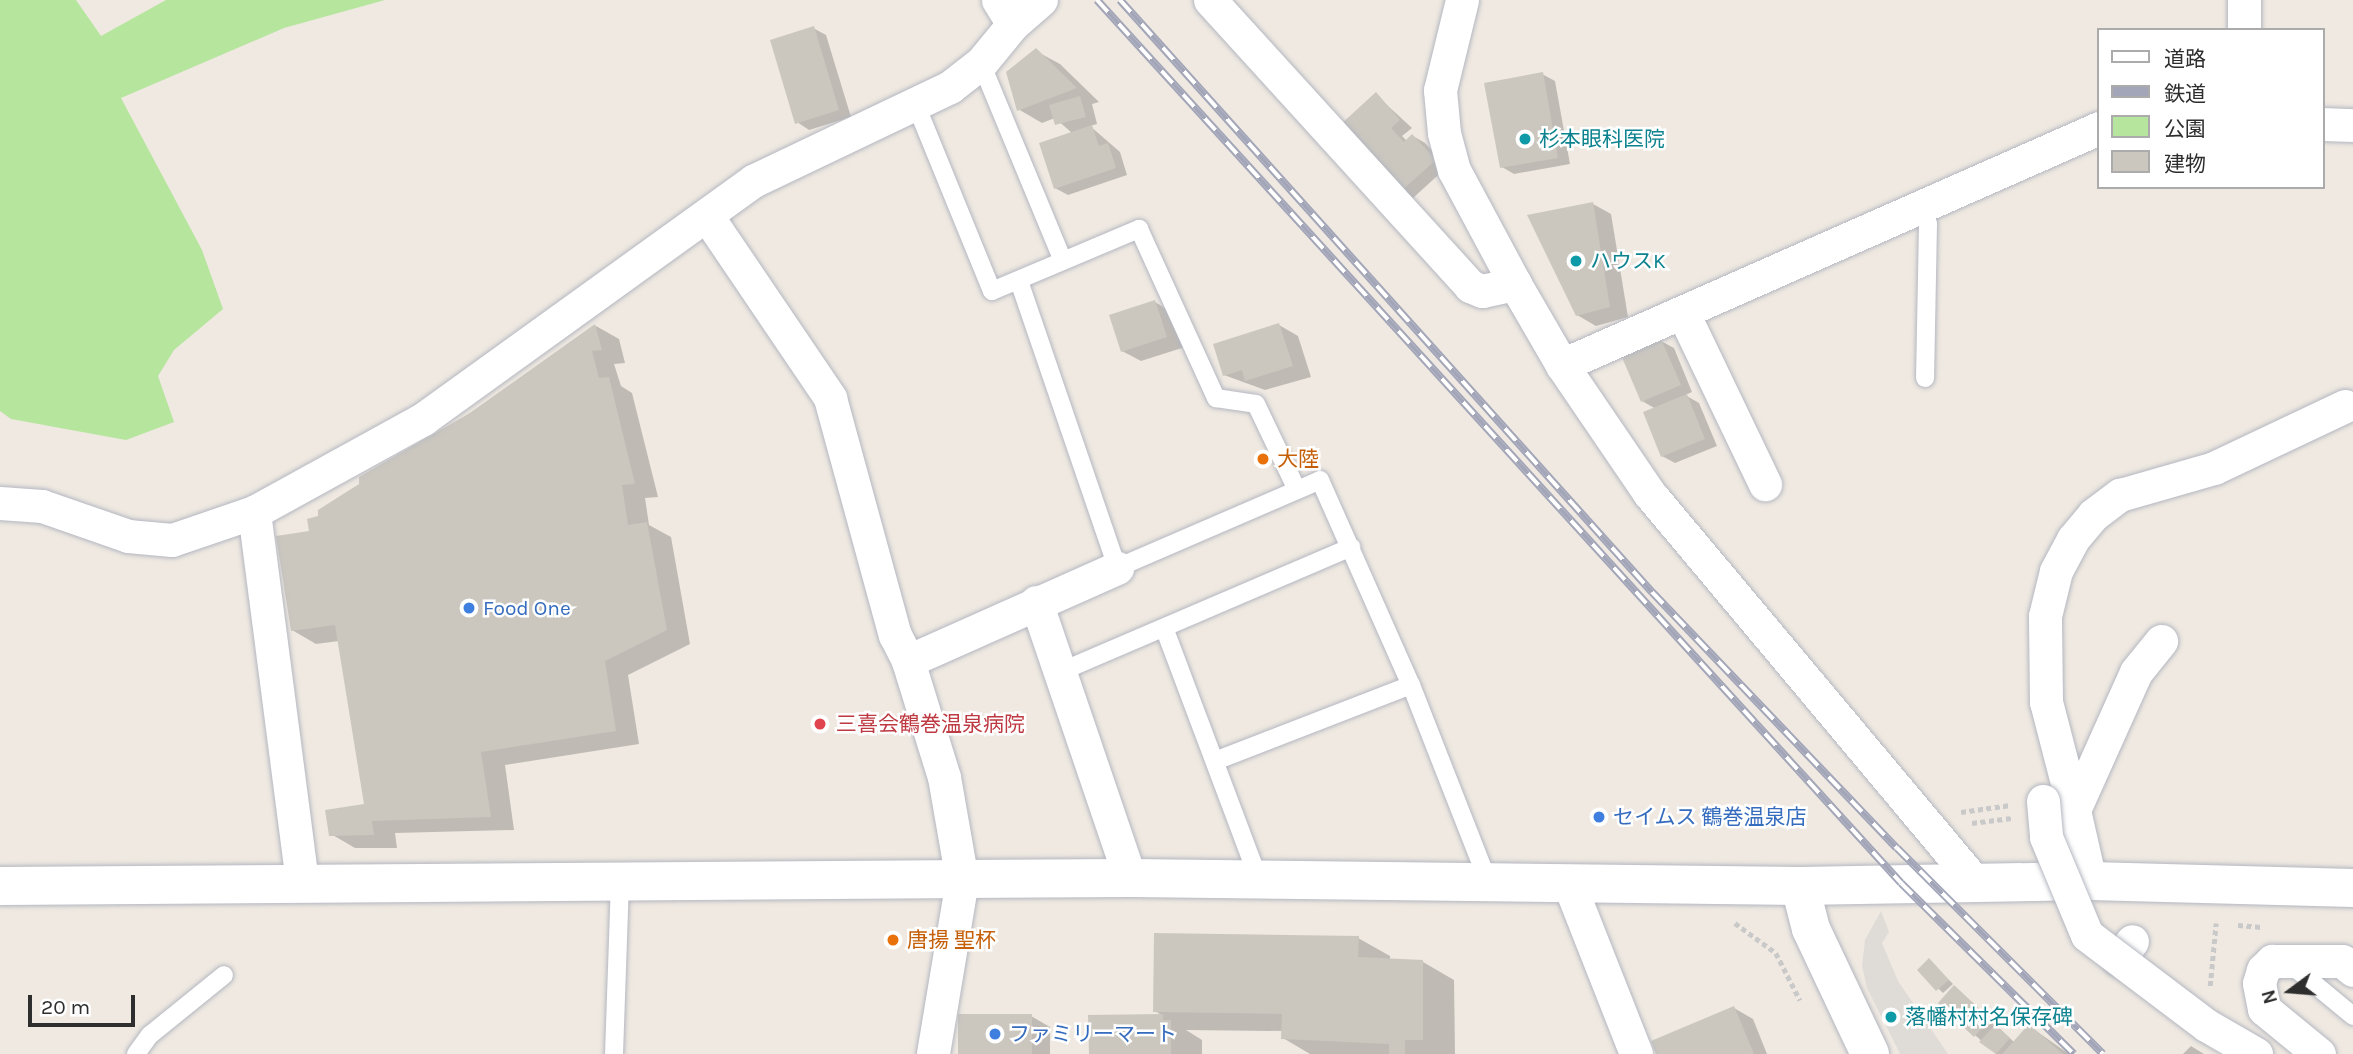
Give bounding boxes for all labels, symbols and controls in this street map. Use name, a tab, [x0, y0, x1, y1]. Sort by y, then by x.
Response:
legend	[2098, 28, 2325, 189]
text: 道路	[2164, 47, 2206, 71]
text: 鉄道	[2164, 82, 2206, 106]
text: 公園	[2164, 117, 2206, 141]
place label: 杉本眼科医院	[1539, 126, 1665, 152]
marker: 杉本眼科医院	[1517, 131, 1533, 147]
text: 建物	[2164, 152, 2206, 176]
place label: ハウスK	[1590, 248, 1666, 274]
marker: ハウスK	[1568, 253, 1584, 269]
place label: 大陸	[1277, 446, 1319, 472]
marker: 大陸	[1255, 451, 1271, 467]
place label: Food One	[483, 595, 571, 621]
marker: Food One	[461, 600, 477, 616]
place label: 三喜会鶴巻温泉病院	[836, 711, 1025, 737]
marker: 三喜会鶴巻温泉病院	[810, 714, 830, 734]
place label: セイムス 鶴巻温泉店	[1613, 804, 1807, 830]
marker: セイムス 鶴巻温泉店	[1591, 809, 1607, 825]
place label: 唐揚 聖杯	[907, 927, 996, 953]
marker: 唐揚 聖杯	[885, 932, 901, 948]
north arrow	[2255, 956, 2325, 1026]
scale bar	[32, 981, 138, 1025]
text: N	[2257, 987, 2282, 1006]
text: 20 m	[41, 995, 90, 1019]
place label: 落幡村村名保存碑	[1905, 1004, 2073, 1030]
marker: 落幡村村名保存碑	[1883, 1009, 1899, 1025]
place label: ファミリーマート	[1009, 1021, 1177, 1047]
marker: ファミリーマート	[987, 1026, 1003, 1042]

